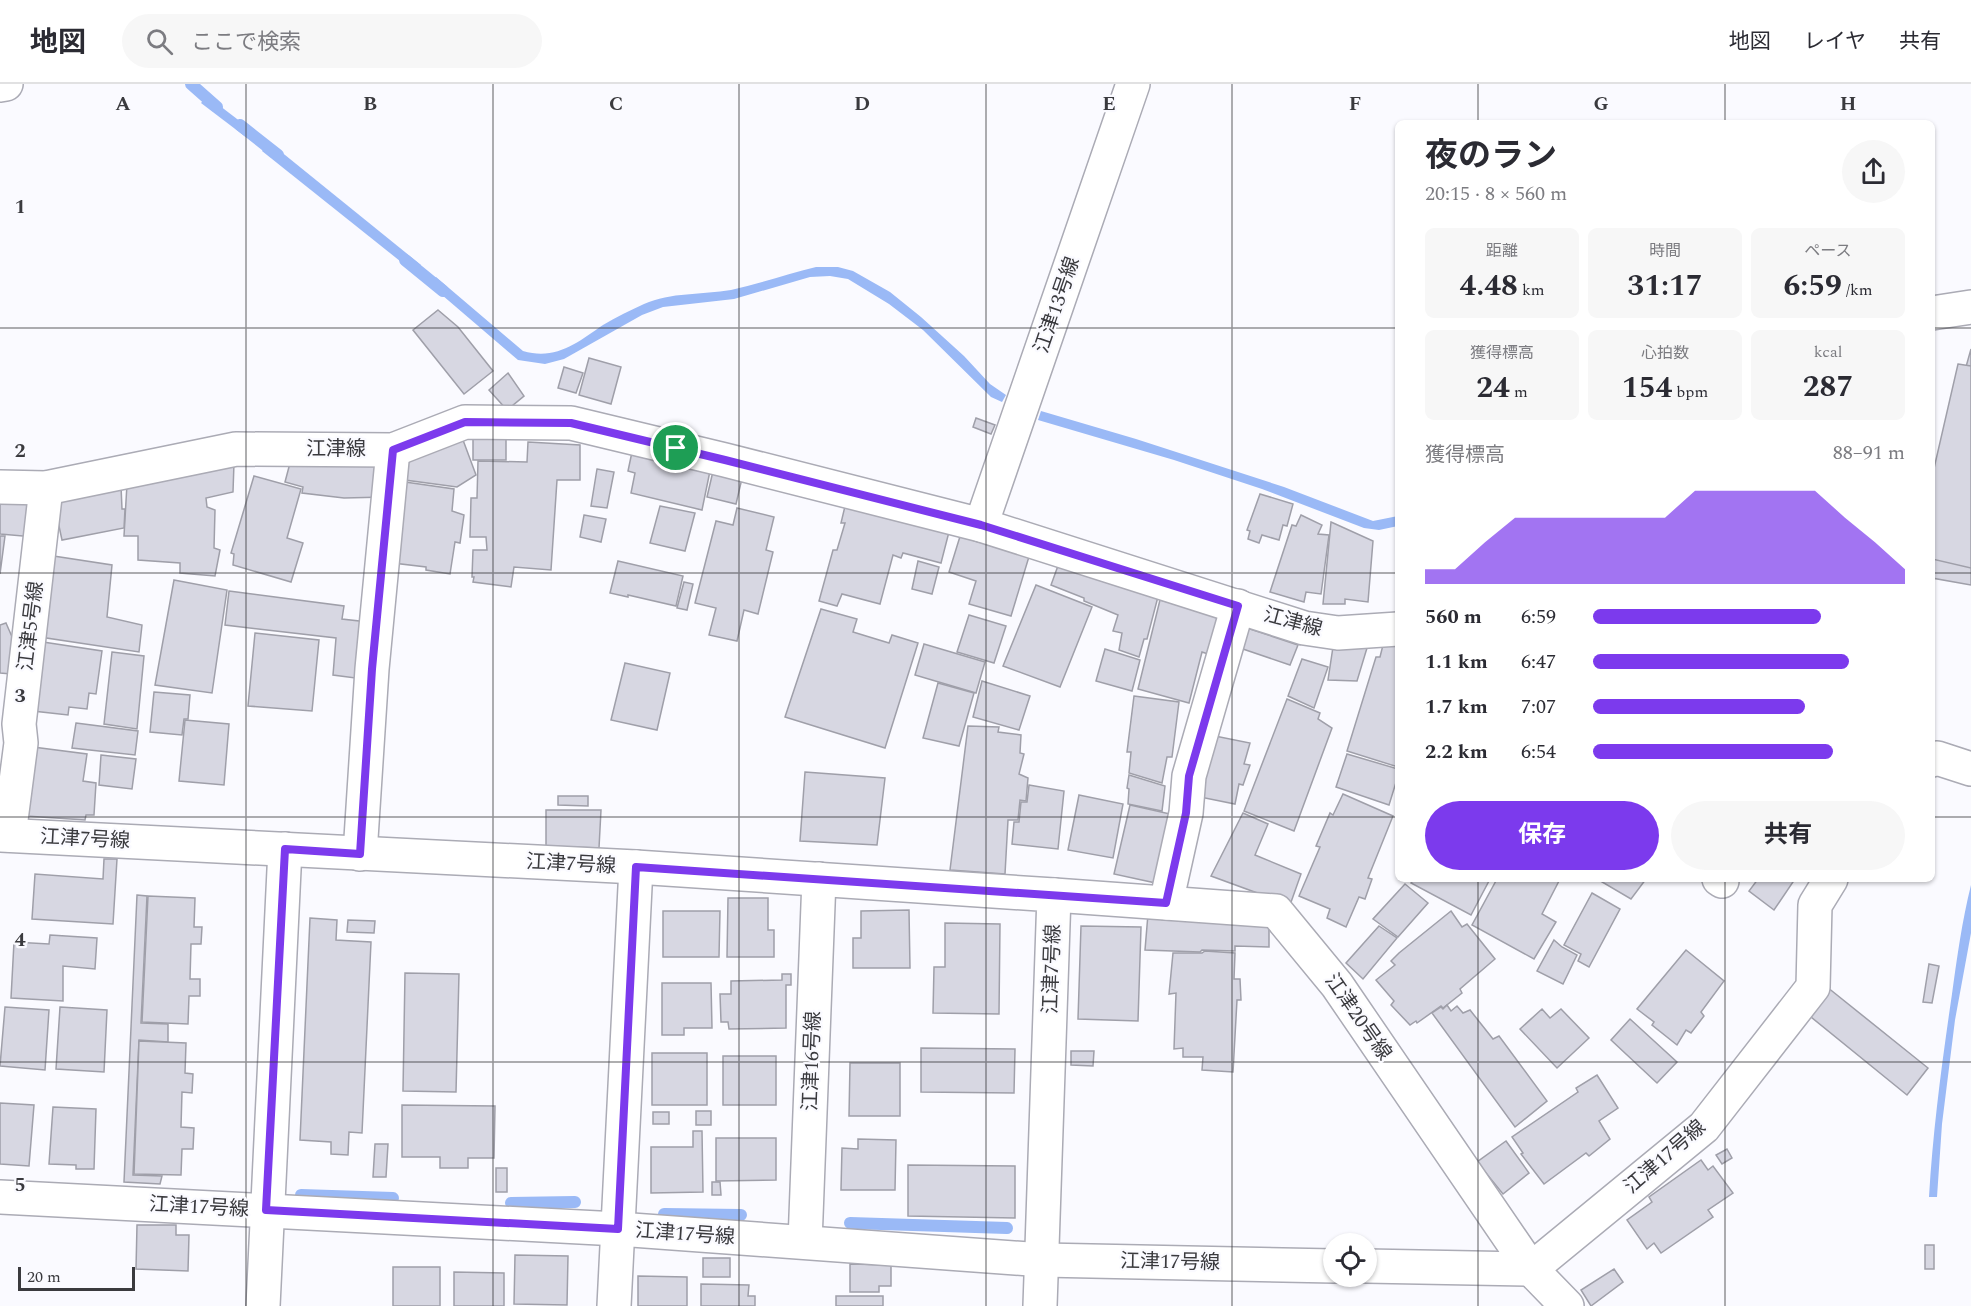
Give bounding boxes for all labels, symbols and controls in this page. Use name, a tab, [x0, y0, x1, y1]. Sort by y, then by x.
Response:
search box	[122, 14, 542, 68]
text: 地図	[30, 21, 86, 64]
icon: search	[143, 25, 176, 58]
text: ここで検索	[191, 26, 301, 59]
text: 地図	[1729, 26, 1771, 58]
text: レイヤ	[1804, 26, 1866, 58]
text: 共有	[1899, 26, 1941, 58]
text: A	[115, 89, 131, 119]
text: B	[363, 89, 377, 119]
text: C	[609, 89, 623, 119]
text: D	[854, 89, 870, 119]
text: E	[1102, 89, 1116, 119]
text: F	[1349, 89, 1361, 119]
text: G	[1593, 89, 1609, 119]
text: H	[1840, 89, 1856, 119]
text: 夜のラン	[1425, 131, 1557, 181]
button: share	[1842, 140, 1905, 203]
text: 20:15 · 8 × 560 m	[1425, 179, 1567, 209]
text: 1	[14, 192, 26, 222]
text: 距離	[1486, 239, 1518, 263]
text: 時間	[1649, 239, 1681, 263]
text: ペース	[1804, 239, 1852, 263]
street label: 江津13号線	[1027, 253, 1087, 357]
text: 4.48	[1459, 263, 1518, 309]
text: 31:17	[1627, 263, 1703, 309]
text: 6:59	[1783, 263, 1842, 309]
text: km	[1518, 278, 1545, 302]
text: /km	[1842, 278, 1873, 302]
text: kcal	[1814, 340, 1842, 364]
text: 獲得標高	[1470, 341, 1534, 365]
text: 心拍数	[1641, 341, 1689, 365]
text: 287	[1803, 364, 1853, 410]
text: 24	[1476, 365, 1510, 411]
text: 154	[1622, 365, 1672, 411]
text: m	[1510, 380, 1528, 404]
text: bpm	[1672, 380, 1708, 404]
pin	[650, 422, 701, 473]
icon: arrive	[659, 431, 692, 464]
street label: 江津線	[306, 434, 366, 464]
text: 2	[14, 436, 26, 466]
text: 88–91 m	[1833, 438, 1905, 468]
text: 獲得標高	[1425, 440, 1505, 470]
street label: 江津5号線	[11, 580, 51, 672]
street label: 江津線	[1260, 600, 1326, 644]
text: 560 m	[1425, 602, 1482, 632]
text: 6:59	[1521, 602, 1556, 632]
text: 1.1 km	[1425, 647, 1488, 677]
text: 6:47	[1521, 647, 1556, 677]
text: 3	[14, 681, 26, 711]
text: 1.7 km	[1425, 692, 1488, 722]
text: 7:07	[1521, 692, 1556, 722]
text: 2.2 km	[1425, 737, 1488, 767]
text: 6:54	[1521, 737, 1556, 767]
button: 保存	[1425, 801, 1659, 870]
button: 共有	[1671, 801, 1905, 870]
street label: 江津7号線	[39, 822, 131, 856]
street label: 江津7号線	[525, 847, 617, 881]
street label: 江津7号線	[1035, 924, 1069, 1014]
text: 4	[14, 925, 26, 955]
street label: 江津20号線	[1317, 967, 1399, 1067]
street label: 江津16号線	[795, 1011, 829, 1111]
street label: 江津17号線	[1617, 1113, 1713, 1201]
text: 5	[14, 1170, 26, 1200]
street label: 江津17号線	[148, 1189, 250, 1225]
street label: 江津17号線	[634, 1216, 736, 1252]
map controls	[1323, 1233, 1377, 1287]
button: locate	[1323, 1233, 1377, 1287]
street label: 江津17号線	[1120, 1246, 1220, 1278]
scale bar	[18, 1264, 135, 1292]
text: 20 m	[27, 1265, 61, 1289]

